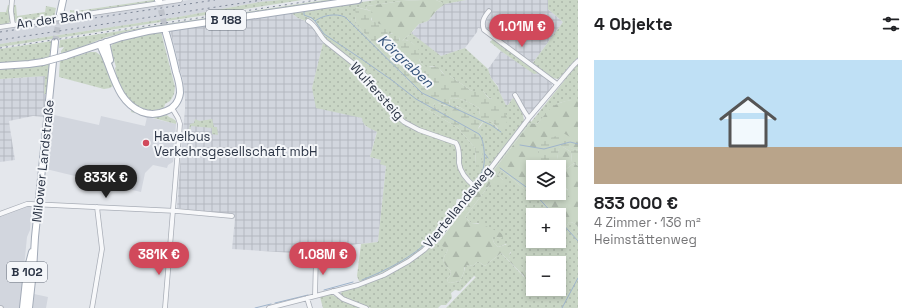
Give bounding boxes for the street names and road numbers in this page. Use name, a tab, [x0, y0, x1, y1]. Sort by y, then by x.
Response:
street label: An der Bahn	[15, 5, 93, 33]
road number: B 188	[206, 10, 246, 30]
street label: Wulfersteig	[347, 59, 407, 123]
street label: Milower Landstraße	[28, 99, 58, 223]
street label: Viertellandsweg	[420, 163, 496, 251]
road number: B 102	[7, 262, 47, 282]

